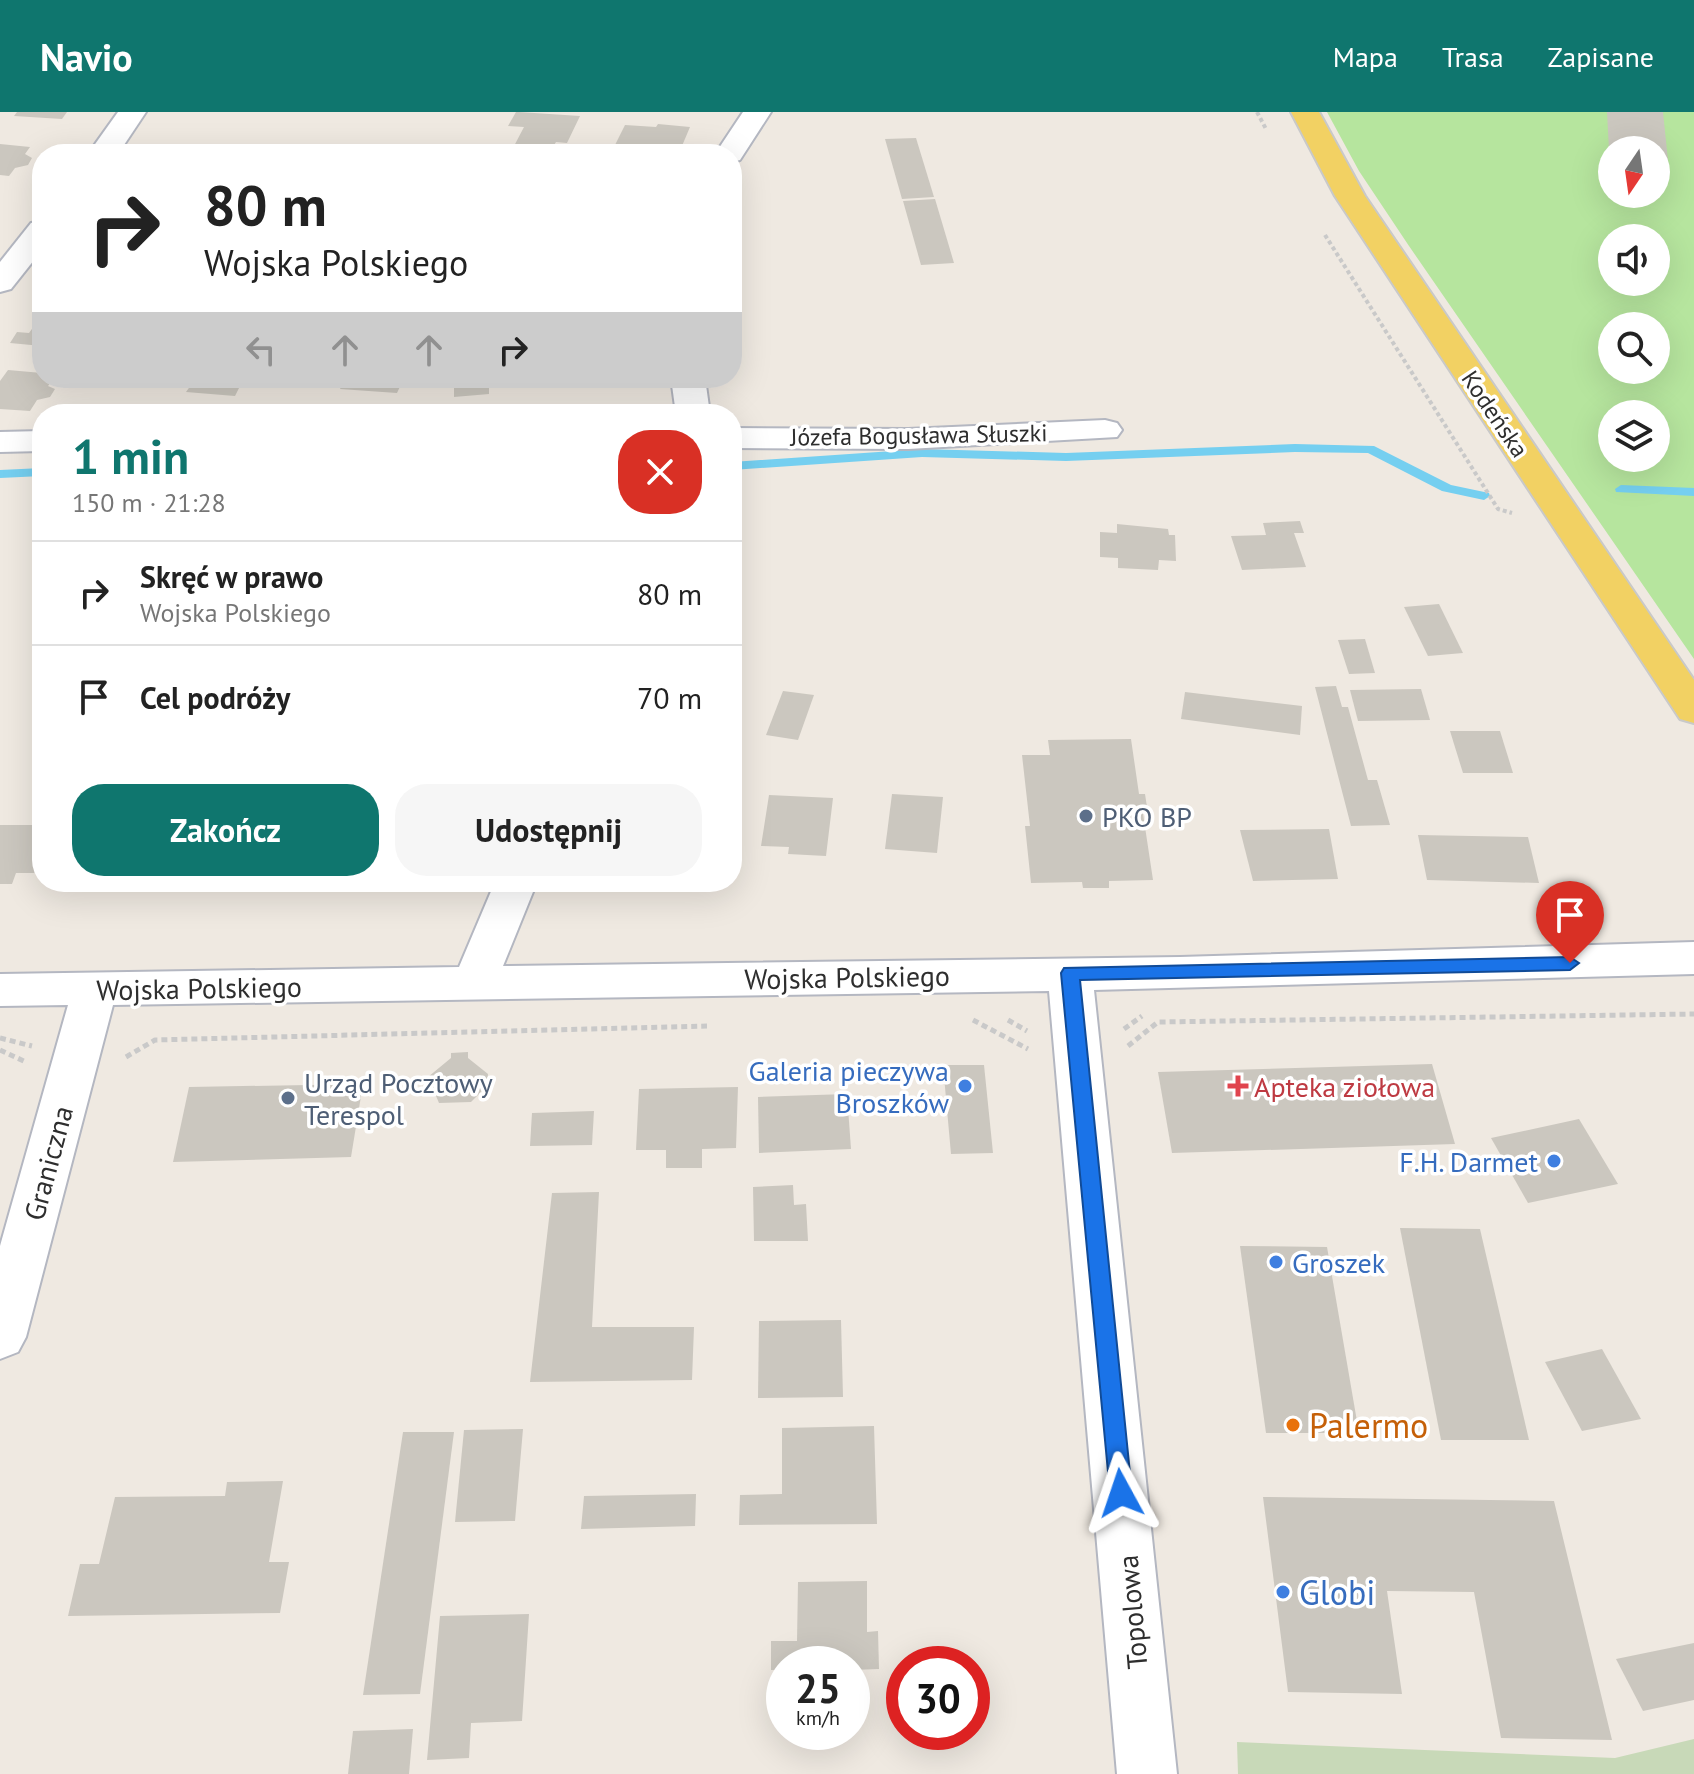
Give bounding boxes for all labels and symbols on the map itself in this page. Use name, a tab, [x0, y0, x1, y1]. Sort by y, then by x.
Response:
north arrow	[1598, 136, 1670, 208]
street label: Kodeńska	[1455, 365, 1535, 463]
street label: Józefa Bogusława Słuszki	[789, 417, 1048, 453]
place label: PKO BP	[1102, 798, 1192, 835]
marker: PKO BP	[1077, 807, 1095, 825]
pin	[1536, 881, 1604, 963]
street label: Wojska Polskiego	[744, 957, 950, 997]
street label: Wojska Polskiego	[96, 968, 302, 1008]
place label: Galeria pieczywa Broszków	[749, 1052, 949, 1121]
place label: Urząd Pocztowy Terespol	[304, 1064, 493, 1133]
place label: Apteka ziołowa	[1254, 1068, 1435, 1105]
marker: Galeria pieczywa Broszków	[956, 1077, 974, 1095]
marker: Apteka ziołowa	[1229, 1077, 1247, 1095]
marker: Urząd Pocztowy Terespol	[279, 1089, 297, 1107]
street label: Graniczna	[15, 1102, 81, 1224]
place label: F.H. Darmet	[1399, 1143, 1538, 1180]
marker: F.H. Darmet	[1545, 1152, 1563, 1170]
place label: Groszek	[1292, 1244, 1386, 1281]
marker: Groszek	[1267, 1253, 1285, 1271]
place label: Palermo	[1309, 1403, 1428, 1447]
marker: Palermo	[1284, 1416, 1302, 1434]
position arrow	[1079, 1451, 1163, 1535]
street label: Topolowa	[1109, 1553, 1155, 1671]
place label: Globi	[1299, 1570, 1375, 1614]
marker: Globi	[1274, 1583, 1292, 1601]
speed limit sign: 30	[886, 1646, 990, 1750]

